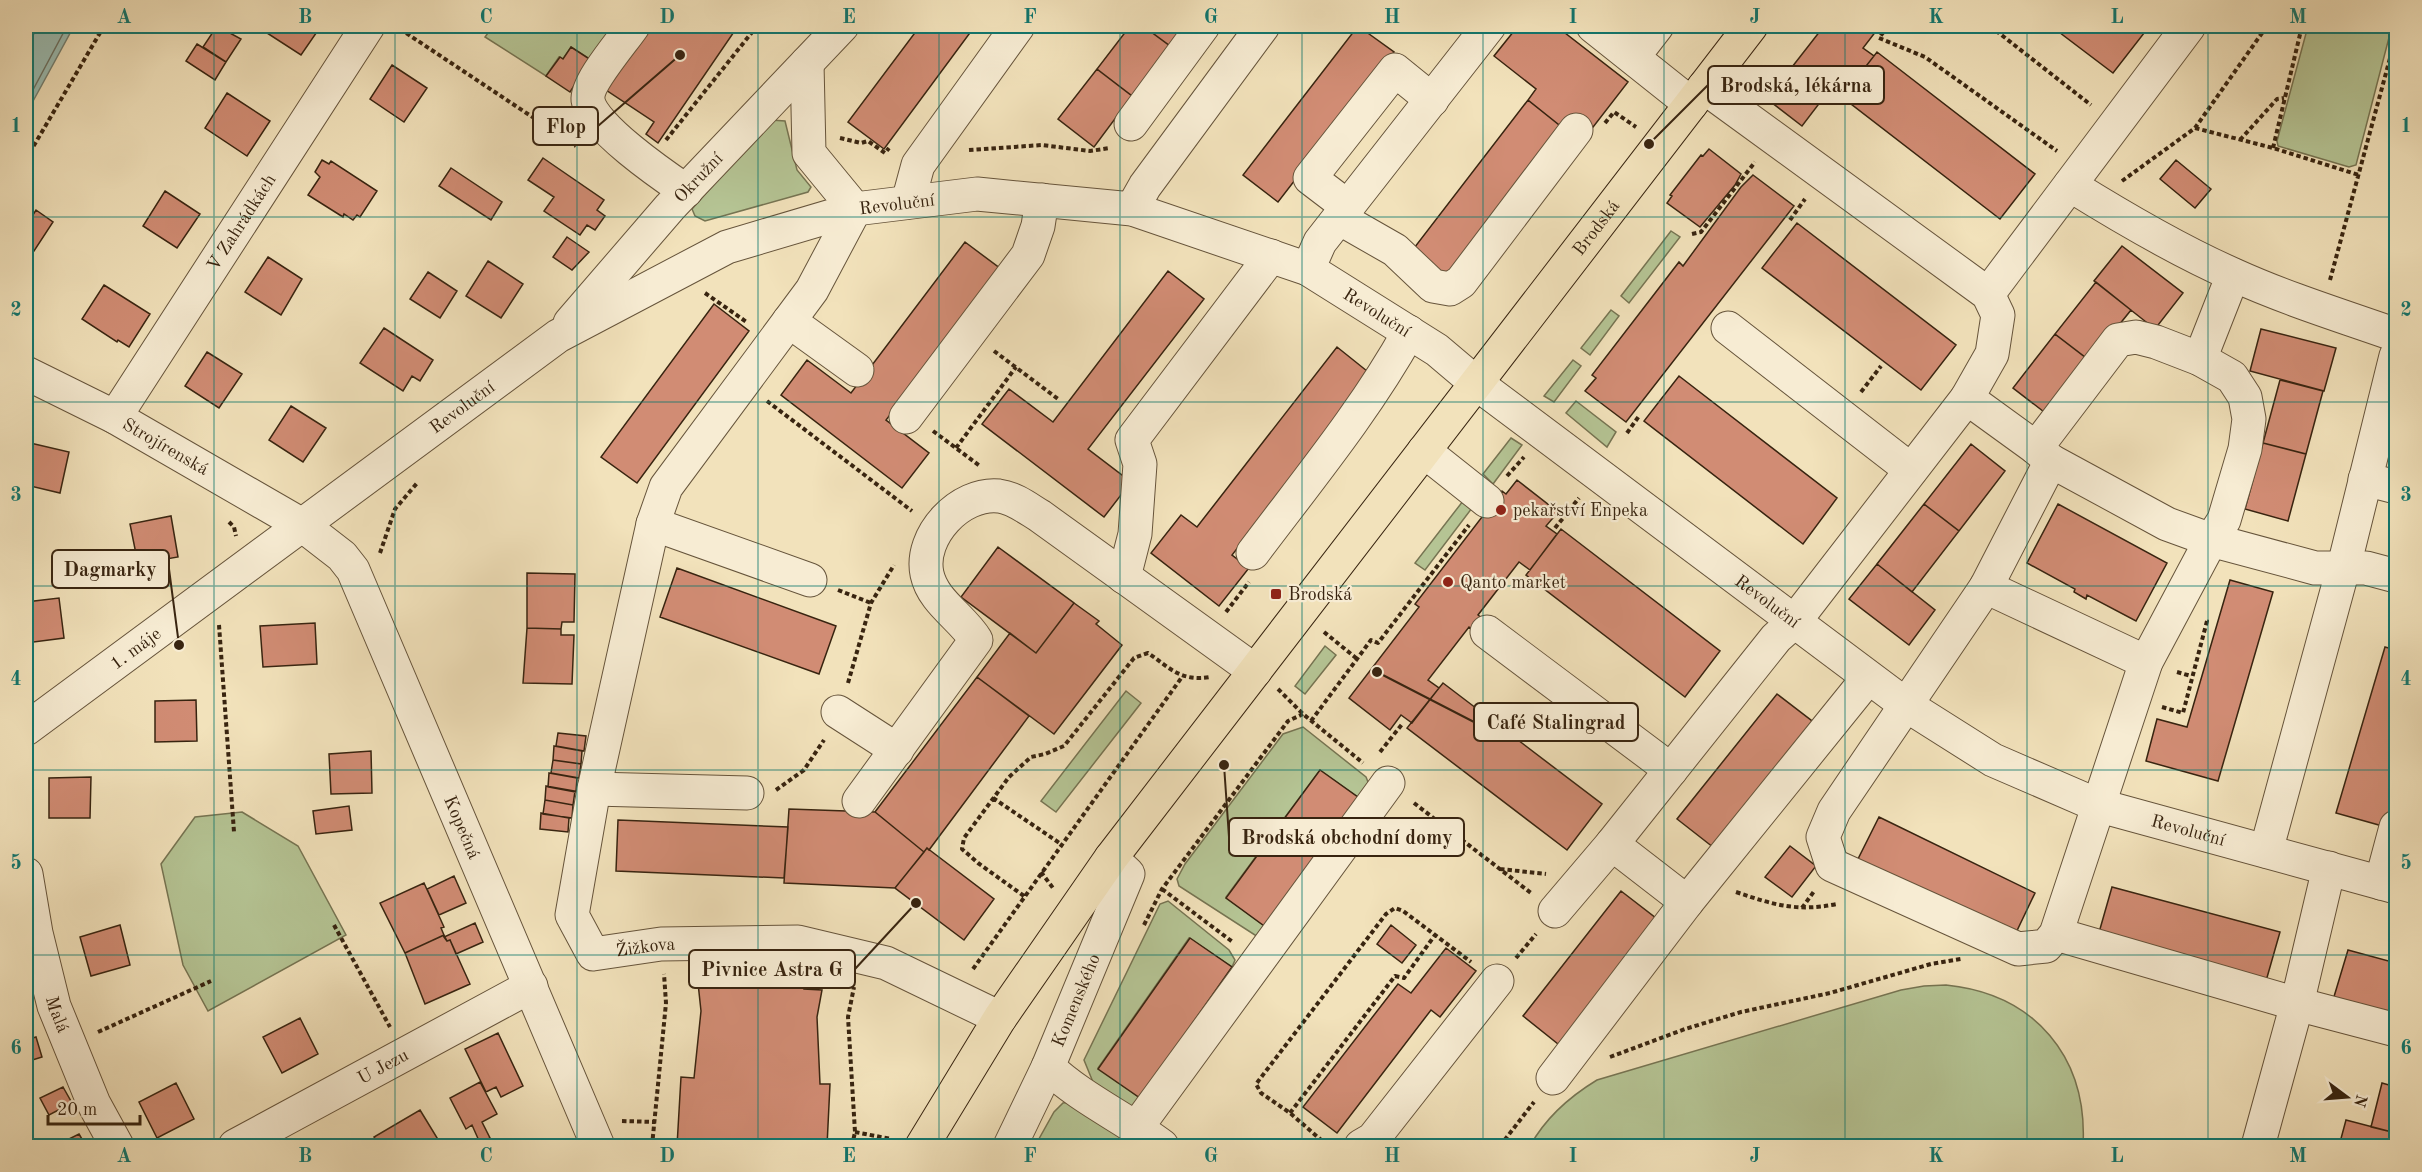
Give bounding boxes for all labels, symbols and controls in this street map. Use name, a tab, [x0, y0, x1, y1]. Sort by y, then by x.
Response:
text: A	[116, 8, 132, 28]
text: B	[298, 8, 312, 28]
text: C	[479, 8, 493, 28]
text: D	[659, 8, 675, 28]
text: E	[842, 8, 856, 28]
text: F	[1023, 8, 1037, 28]
text: G	[1204, 8, 1218, 28]
text: H	[1384, 8, 1400, 28]
text: I	[1569, 8, 1577, 28]
text: J	[1750, 8, 1761, 28]
text: K	[1928, 8, 1944, 28]
text: L	[2110, 8, 2124, 28]
text: M	[2289, 8, 2307, 28]
callout: Brodská, lékárna	[1708, 66, 1884, 104]
text: Brodská, lékárna	[1720, 77, 1872, 97]
callout: Flop	[533, 107, 598, 145]
text: 1	[10, 117, 22, 137]
text: 1	[2400, 117, 2412, 137]
text: Flop	[546, 118, 586, 138]
street label: Okružní	[671, 149, 727, 207]
street label: V Zahrádkách	[204, 171, 280, 274]
street label: Revoluční	[858, 191, 936, 218]
street label: Brodská	[1570, 197, 1624, 259]
street label: Revoluční	[1340, 285, 1413, 341]
text: 2	[10, 301, 22, 321]
text: 2	[2400, 301, 2412, 321]
street label: Revoluční	[427, 378, 498, 438]
street label: Strojírenská	[119, 415, 211, 479]
text: 3	[10, 486, 22, 506]
text: 3	[2400, 486, 2412, 506]
place label: pekařství Enpeka	[1513, 502, 1648, 520]
marker: pekařství Enpeka	[1494, 503, 1508, 517]
callout: Dagmarky	[52, 550, 169, 588]
text: Dagmarky	[63, 561, 157, 581]
street label: Revoluční	[1731, 572, 1803, 632]
place label: Qanto market	[1460, 574, 1566, 592]
marker: Qanto market	[1441, 575, 1455, 589]
place label: Brodská	[1288, 586, 1352, 604]
marker: Brodská	[1269, 587, 1283, 601]
street label: 1. máje	[107, 625, 165, 673]
text: 4	[10, 670, 22, 690]
text: 4	[2400, 670, 2412, 690]
callout: Café Stalingrad	[1474, 703, 1638, 741]
text: Café Stalingrad	[1486, 714, 1626, 734]
street label: Kopečná	[440, 793, 483, 862]
street label: Revoluční	[2149, 812, 2227, 850]
callout: Brodská obchodní domy	[1229, 818, 1464, 856]
text: Brodská obchodní domy	[1241, 829, 1453, 849]
text: 5	[10, 853, 22, 874]
text: 5	[2400, 853, 2412, 874]
street label: Žižkova	[614, 936, 676, 961]
callout: Pivnice Astra G	[689, 950, 855, 988]
street label: Komenského	[1049, 951, 1104, 1050]
text: Pivnice Astra G	[701, 961, 843, 981]
street label: Malá	[42, 994, 72, 1036]
text: 6	[10, 1039, 22, 1059]
text: 6	[2400, 1039, 2412, 1059]
street label: U Jezu	[355, 1046, 412, 1088]
north arrow	[2317, 1067, 2377, 1127]
scale bar	[48, 1088, 140, 1126]
text: N	[2350, 1092, 2369, 1109]
text: 20 m	[57, 1101, 97, 1119]
text: A	[116, 1147, 132, 1167]
text: B	[298, 1147, 312, 1167]
text: C	[479, 1147, 493, 1167]
text: D	[659, 1147, 675, 1167]
text: E	[842, 1147, 856, 1167]
text: F	[1023, 1147, 1037, 1167]
text: G	[1204, 1147, 1218, 1167]
text: H	[1384, 1147, 1400, 1167]
text: I	[1569, 1147, 1577, 1167]
text: J	[1750, 1147, 1761, 1167]
text: K	[1928, 1147, 1944, 1167]
text: L	[2110, 1147, 2124, 1167]
text: M	[2289, 1147, 2307, 1167]

